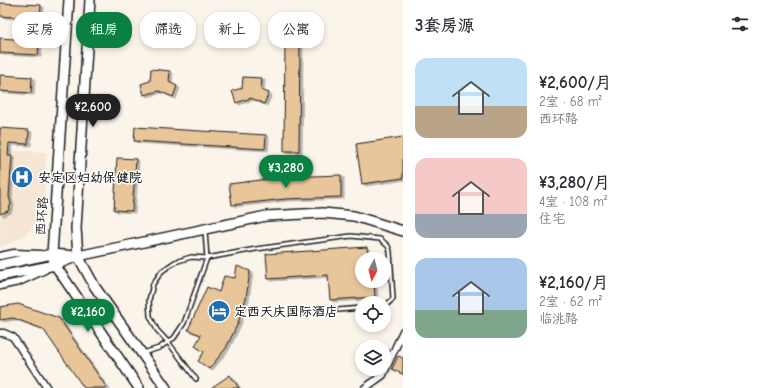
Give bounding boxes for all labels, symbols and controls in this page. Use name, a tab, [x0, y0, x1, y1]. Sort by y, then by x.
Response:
chip: 买房	[12, 12, 68, 48]
chip: 租房	[76, 12, 132, 48]
chip: 筛选	[140, 12, 196, 48]
chip: 新上	[204, 12, 260, 48]
chip: 公寓	[268, 12, 324, 48]
icon: filters	[729, 13, 751, 35]
text: 3套房源	[415, 16, 474, 35]
text: ¥2,600/月	[539, 73, 612, 92]
icon: home	[447, 74, 495, 122]
pin: ¥2,600	[60, 94, 126, 128]
text: 2室 · 68 m²	[539, 94, 602, 109]
text: ¥2,600	[74, 99, 112, 114]
text: 西环路	[539, 111, 578, 126]
pin: ¥3,280	[253, 155, 319, 189]
text: ¥3,280	[268, 160, 304, 175]
hospital icon: 安定区妇幼保健院	[9, 164, 35, 190]
place label: 安定区妇幼保健院	[38, 170, 142, 185]
text: ¥3,280/月	[539, 173, 610, 192]
icon: home	[447, 174, 495, 222]
text: 4室 · 108 m²	[539, 194, 607, 209]
street label: 西环路	[33, 196, 50, 236]
text: 住宅	[539, 211, 565, 226]
north arrow	[355, 252, 391, 288]
map controls	[355, 252, 391, 376]
text: ¥2,160/月	[539, 273, 609, 292]
icon: home	[447, 274, 495, 322]
text: 2室 · 62 m²	[539, 294, 602, 309]
button: locate	[355, 296, 391, 332]
hotel icon: 定西天庆国际酒店	[206, 298, 232, 324]
pin: ¥2,160	[55, 299, 121, 333]
text: ¥2,160	[71, 304, 105, 319]
place label: 定西天庆国际酒店	[234, 304, 338, 319]
text: 临洮路	[539, 311, 578, 326]
button: layers	[355, 340, 391, 376]

